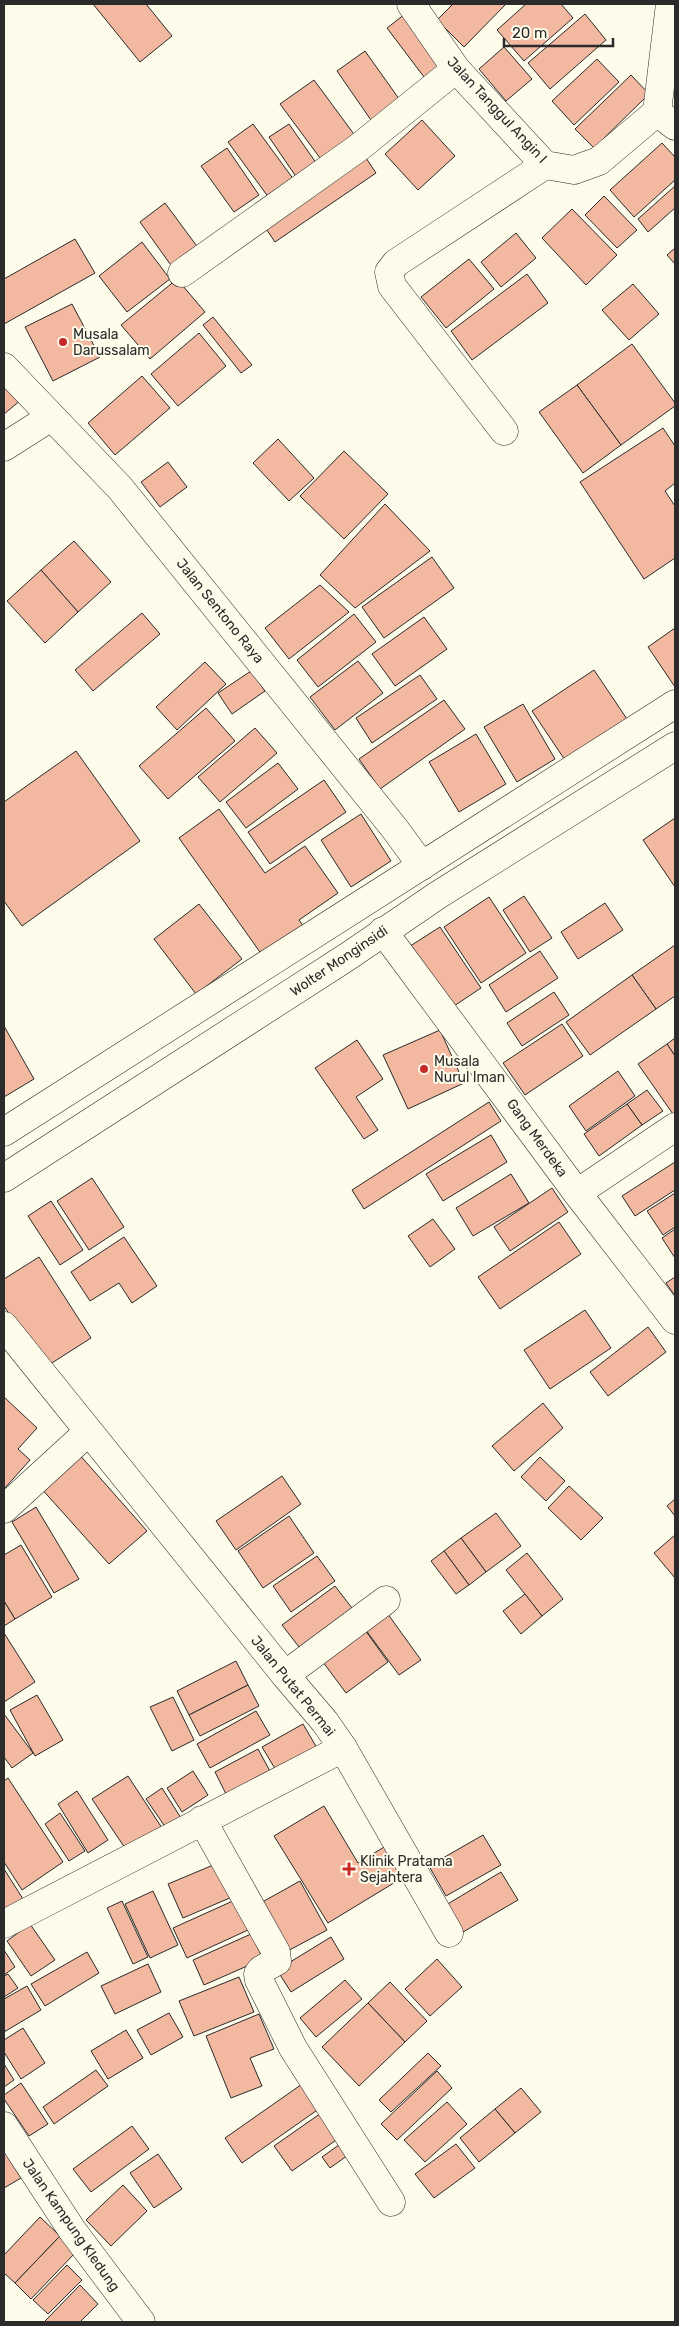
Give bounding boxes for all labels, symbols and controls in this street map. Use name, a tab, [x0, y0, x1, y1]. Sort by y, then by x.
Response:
scale bar	[504, 15, 613, 47]
text: 20 m	[512, 24, 547, 42]
street label: Jalan Tanggul Angin I	[443, 53, 551, 167]
place label: Musala Darussalam	[73, 326, 150, 359]
marker: Musala Darussalam	[57, 336, 69, 348]
street label: Jalan Sentono Raya	[173, 555, 267, 667]
street label: Wolter Monginsidi	[287, 922, 391, 1000]
place label: Musala Nurul Iman	[434, 1053, 505, 1086]
marker: Musala Nurul Iman	[418, 1063, 430, 1075]
street label: Gang Merdeka	[503, 1096, 571, 1180]
street label: Jalan Putat Permai	[247, 1632, 339, 1740]
place label: Klinik Pratama Sejahtera	[360, 1853, 453, 1886]
marker: Klinik Pratama Sejahtera	[342, 1862, 356, 1876]
street label: Jalan Kampung Kledung	[19, 2155, 123, 2295]

